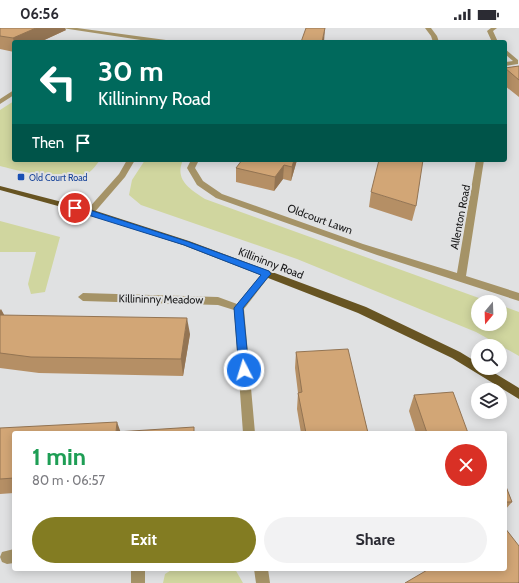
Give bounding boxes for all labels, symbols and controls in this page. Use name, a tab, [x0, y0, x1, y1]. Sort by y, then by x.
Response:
text: 06:56	[20, 5, 59, 23]
text: 30 m	[98, 54, 164, 88]
icon: left	[32, 56, 84, 108]
text: Killininny Road	[98, 88, 211, 110]
icon: arrive	[72, 132, 94, 154]
text: Then	[32, 134, 64, 152]
marker: Old Court Road	[16, 172, 26, 182]
place label: Old Court Road	[29, 172, 87, 183]
street label: Allenton Road	[447, 183, 473, 251]
pin	[58, 191, 92, 225]
icon: arrive	[64, 197, 86, 219]
street label: Oldcourt Lawn	[286, 201, 354, 237]
street label: Killininny Road	[236, 244, 306, 282]
street label: Killininny Meadow	[118, 291, 204, 307]
north arrow	[471, 295, 507, 331]
map controls	[471, 295, 507, 419]
button: search	[471, 339, 507, 375]
position arrow	[223, 349, 265, 391]
button: layers	[471, 383, 507, 419]
text: 1 min	[32, 442, 86, 471]
button: close	[445, 444, 487, 486]
text: 80 m · 06:57	[32, 472, 105, 488]
button: Exit	[32, 517, 256, 563]
button: Share	[264, 517, 487, 563]

